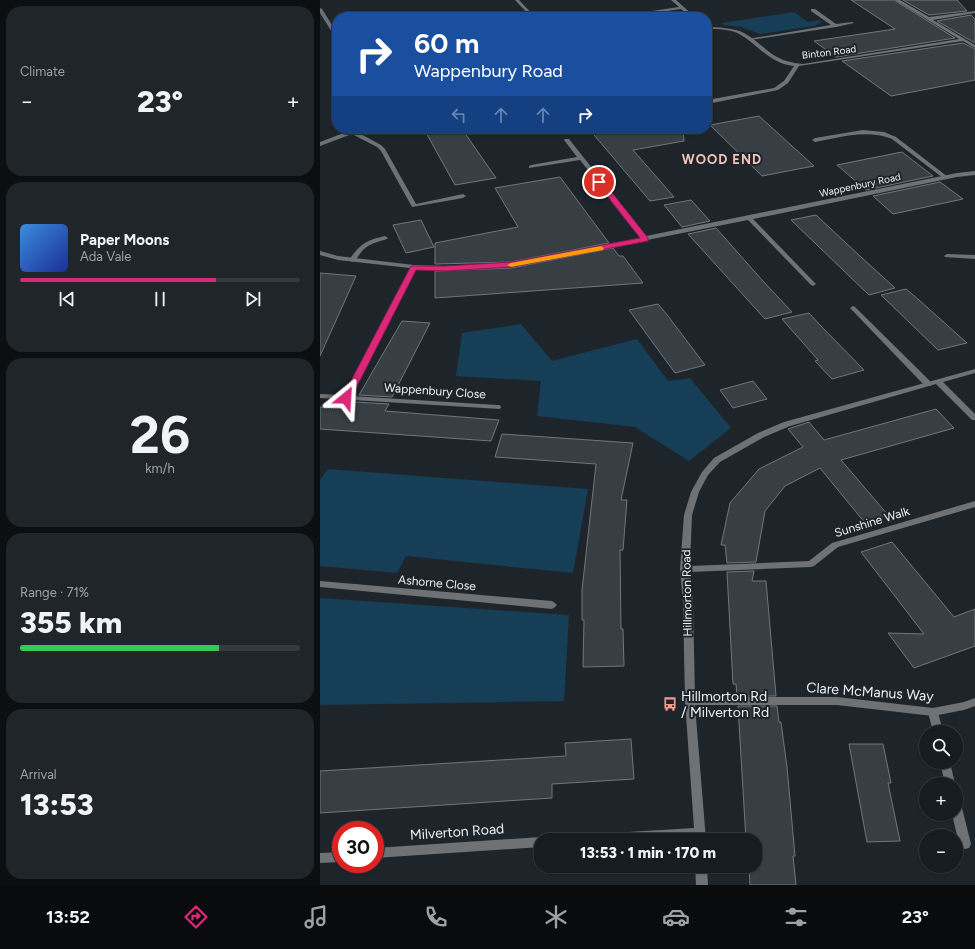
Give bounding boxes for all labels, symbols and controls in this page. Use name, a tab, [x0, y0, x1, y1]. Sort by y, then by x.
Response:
text: 60 m	[414, 26, 479, 60]
icon: right	[348, 28, 400, 80]
street label: Binton Road	[801, 42, 857, 62]
text: Wappenbury Road	[414, 60, 563, 82]
text: Climate	[20, 64, 65, 79]
text: 23°	[137, 83, 183, 120]
text: −	[20, 88, 34, 115]
text: +	[286, 88, 300, 115]
icon: left	[448, 104, 470, 126]
icon: ahead	[490, 104, 512, 126]
icon: ahead	[532, 104, 554, 126]
icon: right	[574, 104, 596, 126]
district label: WOOD END	[682, 152, 762, 167]
pin	[582, 165, 616, 199]
street label: Wappenbury Road	[818, 170, 902, 200]
icon: arrive	[588, 171, 610, 193]
text: Paper Moons	[80, 231, 169, 249]
text: Ada Vale	[80, 249, 131, 264]
icon: previous	[56, 288, 78, 310]
icon: pause	[149, 288, 171, 310]
icon: next	[242, 288, 264, 310]
position arrow	[325, 377, 367, 419]
street label: Wappenbury Close	[384, 380, 487, 402]
text: 26	[130, 404, 190, 466]
text: km/h	[145, 461, 175, 476]
street label: Sunshine Walk	[833, 504, 911, 540]
street label: Hillmorton Road	[679, 549, 695, 637]
street label: Ashorne Close	[398, 573, 477, 593]
text: Range · 71%	[20, 585, 89, 600]
text: 355 km	[20, 604, 122, 641]
street label: Clare McManus Way	[806, 679, 935, 705]
place label: Hillmorton Rd / Milverton Rd	[681, 688, 769, 721]
bus stop icon: Hillmorton Rd / Milverton Rd	[662, 696, 678, 712]
map controls	[919, 725, 963, 873]
button: search	[919, 725, 963, 769]
text: Arrival	[20, 767, 57, 782]
button: +	[919, 777, 963, 821]
text: 13:53	[20, 786, 94, 823]
street label: Milverton Road	[409, 820, 505, 844]
speed limit sign: 30	[332, 821, 384, 873]
button: −	[919, 829, 963, 873]
text: 13:53 · 1 min · 170 m	[580, 844, 716, 862]
icon: directions	[182, 903, 210, 931]
icon: music	[302, 903, 330, 931]
icon: phone	[422, 903, 450, 931]
icon: climate	[542, 903, 570, 931]
icon: car	[662, 903, 690, 931]
icon: filters	[782, 903, 810, 931]
text: 13:52	[46, 906, 90, 928]
text: 23°	[902, 906, 929, 928]

